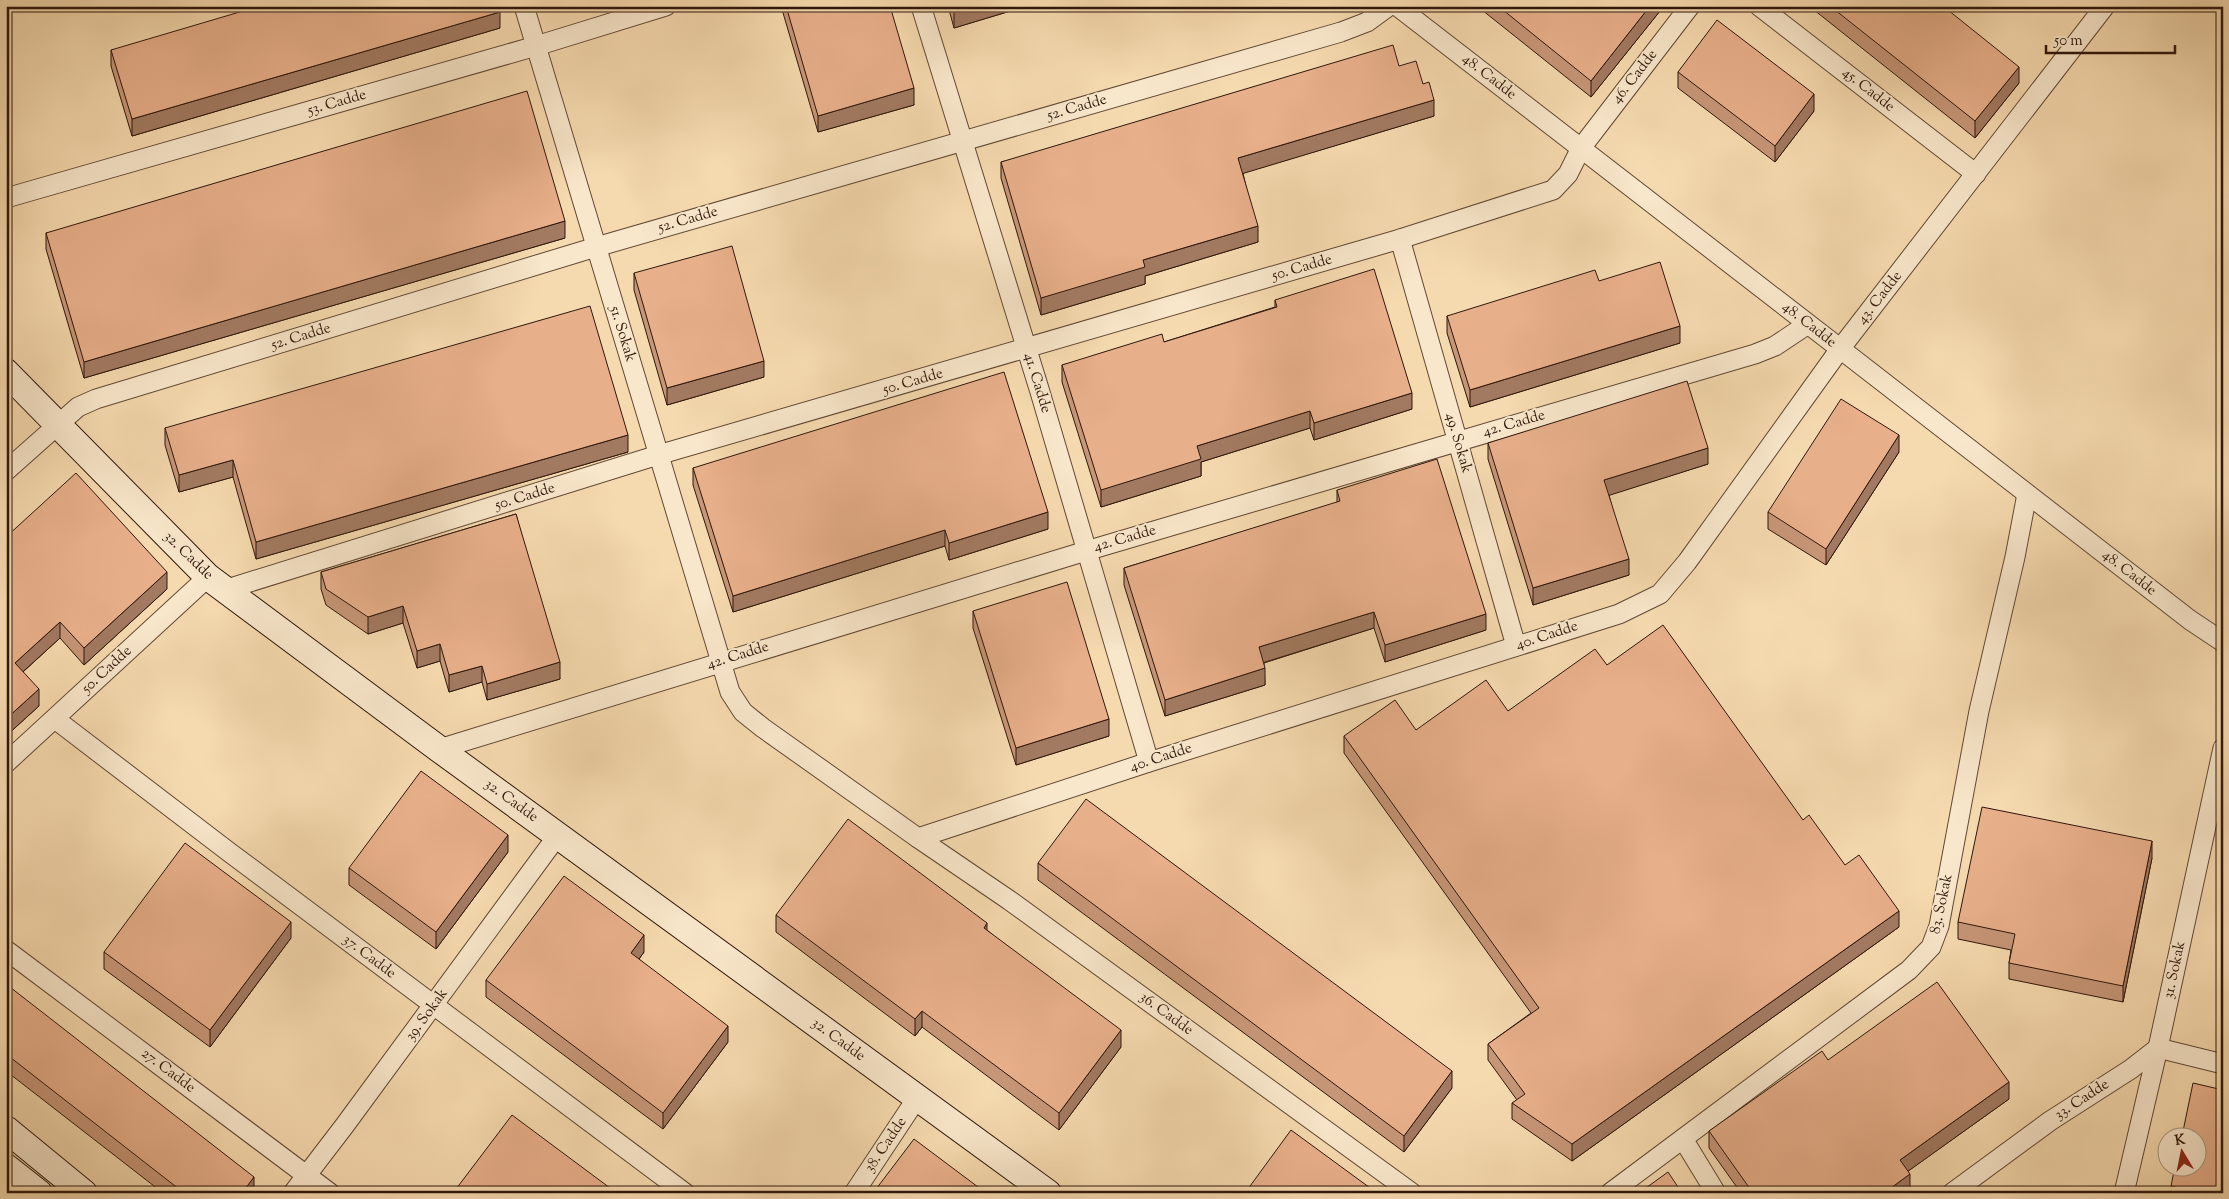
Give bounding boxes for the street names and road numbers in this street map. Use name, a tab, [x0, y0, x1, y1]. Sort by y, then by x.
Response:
street label: 46. Cadde	[1607, 45, 1663, 109]
street label: 48. Cadde	[1457, 49, 1521, 105]
street label: 45. Cadde	[1837, 63, 1899, 117]
street label: 53. Cadde	[304, 85, 369, 122]
street label: 52. Cadde	[1044, 89, 1109, 127]
street label: 52. Cadde	[655, 201, 720, 239]
street label: 50. Cadde	[1268, 249, 1335, 287]
street label: 43. Cadde	[1852, 267, 1908, 329]
street label: 48. Cadde	[1777, 297, 1841, 353]
street label: 51. Sokak	[603, 302, 640, 365]
street label: 52. Cadde	[268, 318, 333, 356]
street label: 41. Cadde	[1018, 350, 1056, 416]
street label: 50. Cadde	[879, 363, 946, 401]
street label: 42. Cadde	[1480, 405, 1548, 443]
street label: 49. Sokak	[1439, 410, 1477, 476]
street label: 50. Cadde	[491, 478, 558, 516]
street label: 42. Cadde	[1091, 520, 1159, 558]
street label: 32. Cadde	[158, 527, 218, 585]
street label: 48. Cadde	[2097, 545, 2161, 601]
street label: 40. Cadde	[1513, 616, 1581, 656]
street label: 42. Cadde	[704, 637, 772, 675]
street label: 50. Cadde	[76, 641, 137, 699]
street label: 40. Cadde	[1127, 738, 1195, 778]
street label: 32. Cadde	[480, 774, 542, 828]
street label: 83. Sokak	[1925, 872, 1959, 936]
street label: 37. Cadde	[338, 930, 400, 984]
street label: 31. Sokak	[2159, 939, 2191, 1001]
street label: 39. Sokak	[401, 984, 453, 1046]
street label: 36. Cadde	[1135, 987, 1197, 1041]
street label: 32. Cadde	[807, 1013, 869, 1067]
street label: 27. Cadde	[137, 1044, 200, 1098]
street label: 33. Cadde	[2051, 1074, 2113, 1126]
street label: 38. Cadde	[860, 1113, 912, 1177]

